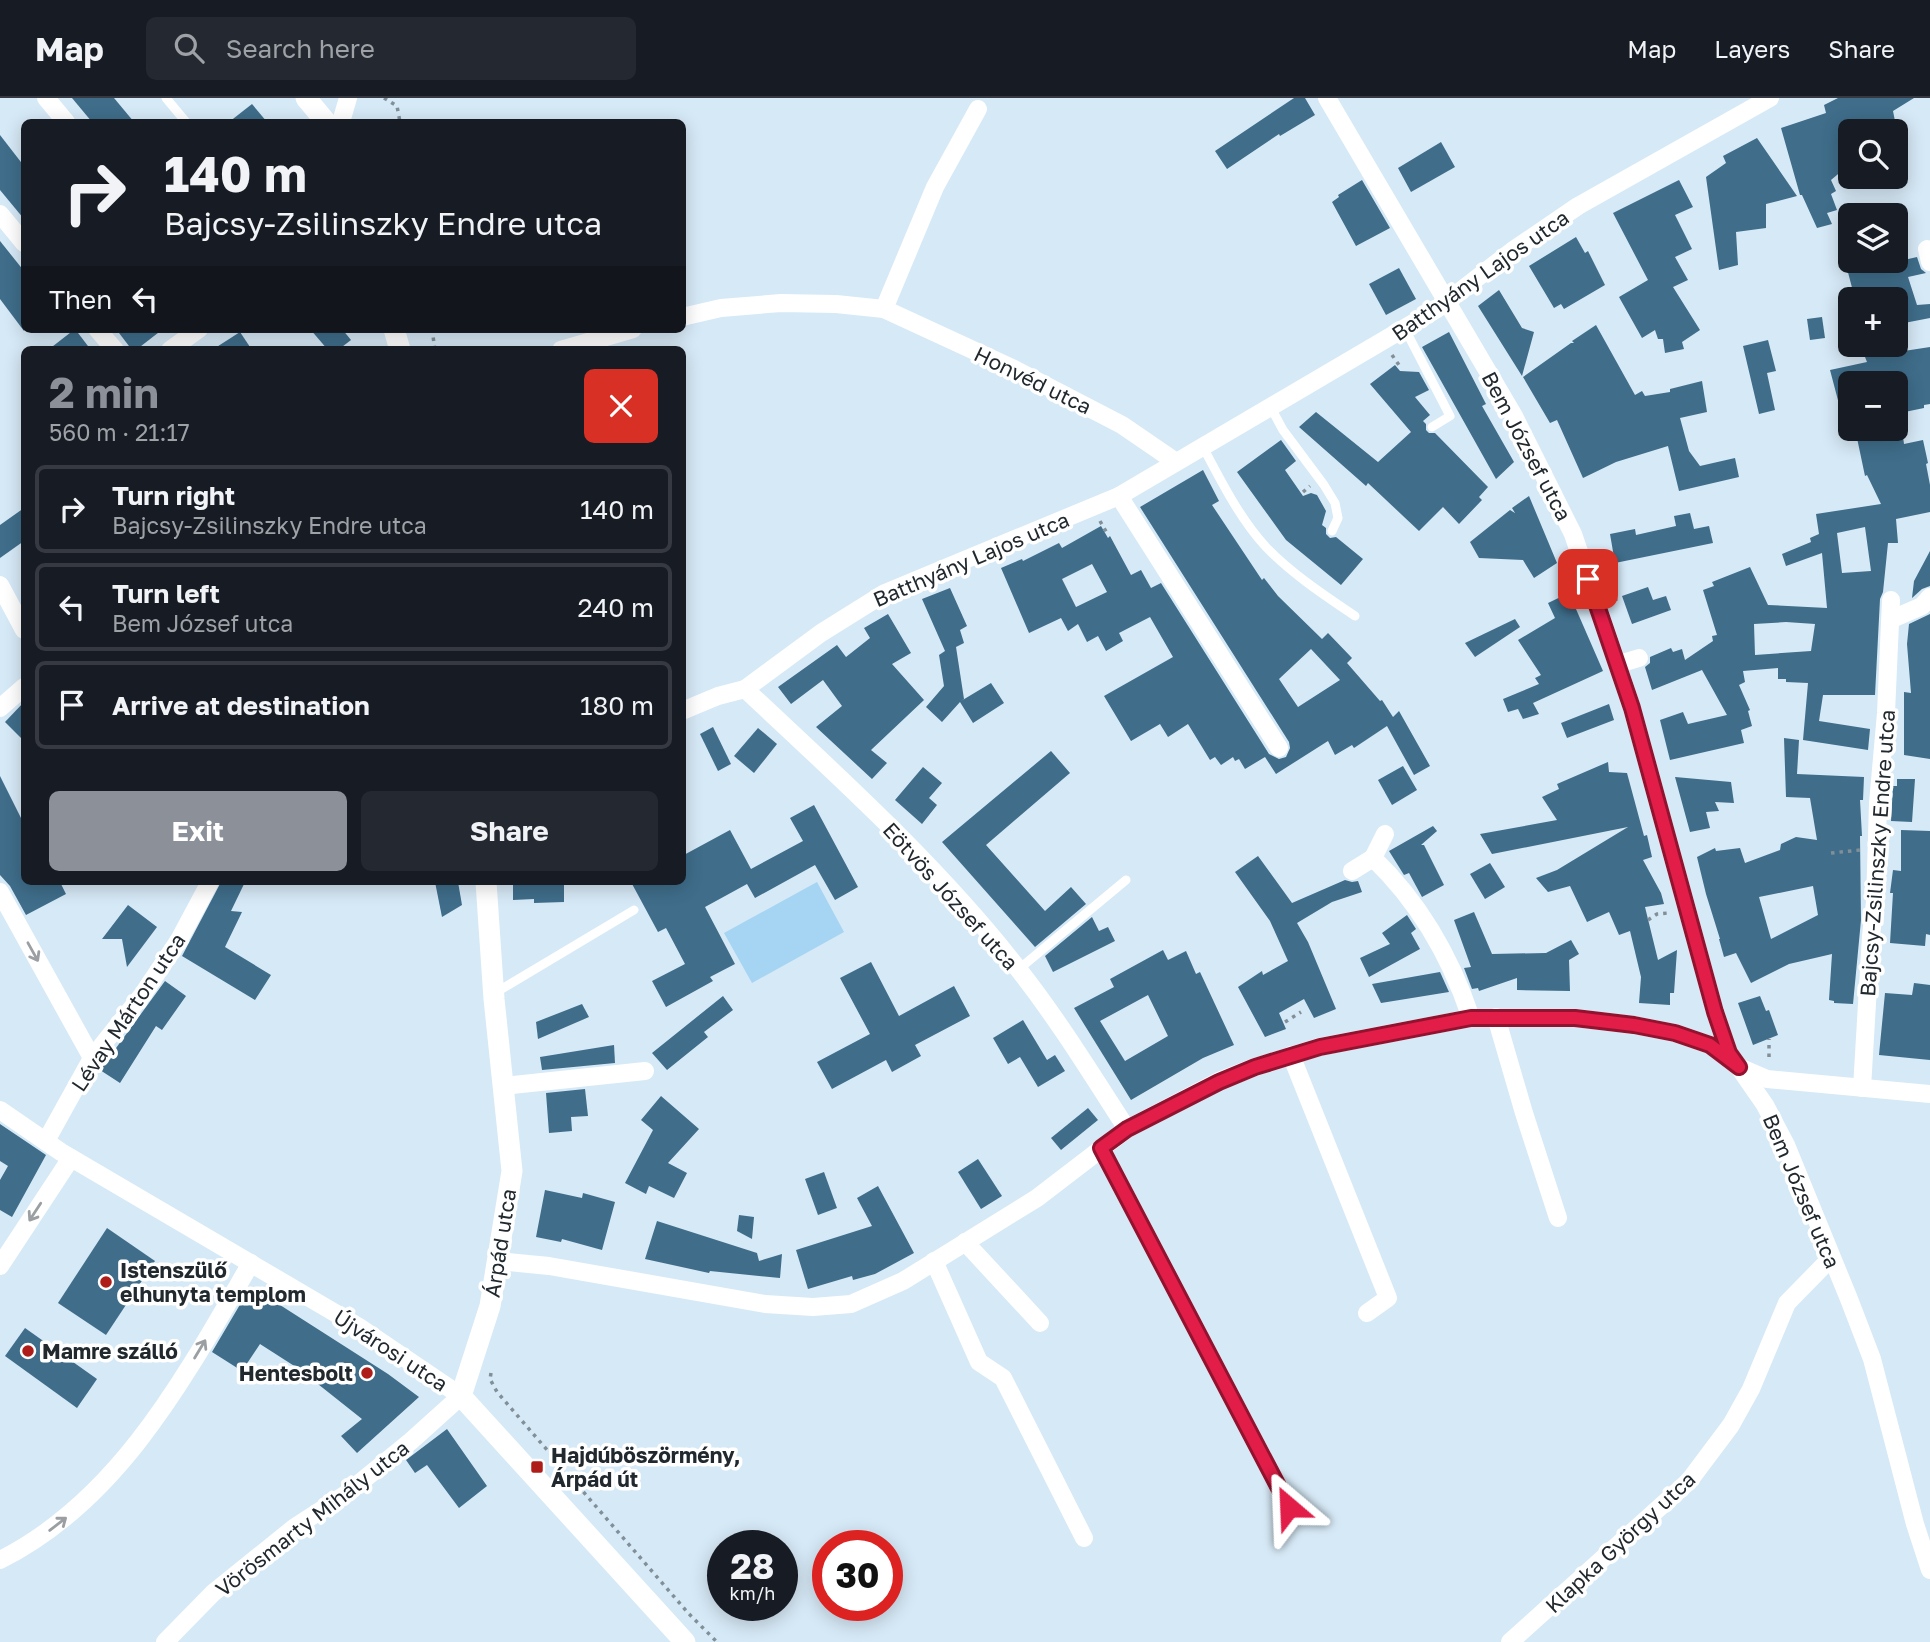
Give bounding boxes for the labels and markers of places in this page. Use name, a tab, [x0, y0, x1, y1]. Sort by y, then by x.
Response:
pin	[1558, 549, 1618, 609]
place label: Istenszülő elhunyta templom	[120, 1257, 306, 1307]
marker: Istenszülő elhunyta templom	[98, 1274, 114, 1290]
place label: Mamre szálló	[42, 1338, 178, 1364]
marker: Mamre szálló	[20, 1343, 36, 1359]
place label: Hentesbolt	[239, 1360, 353, 1386]
marker: Hentesbolt	[359, 1365, 375, 1381]
place label: Hajdúböszörmény, Árpád út	[551, 1442, 740, 1492]
marker: Hajdúböszörmény, Árpád út	[529, 1459, 545, 1475]

